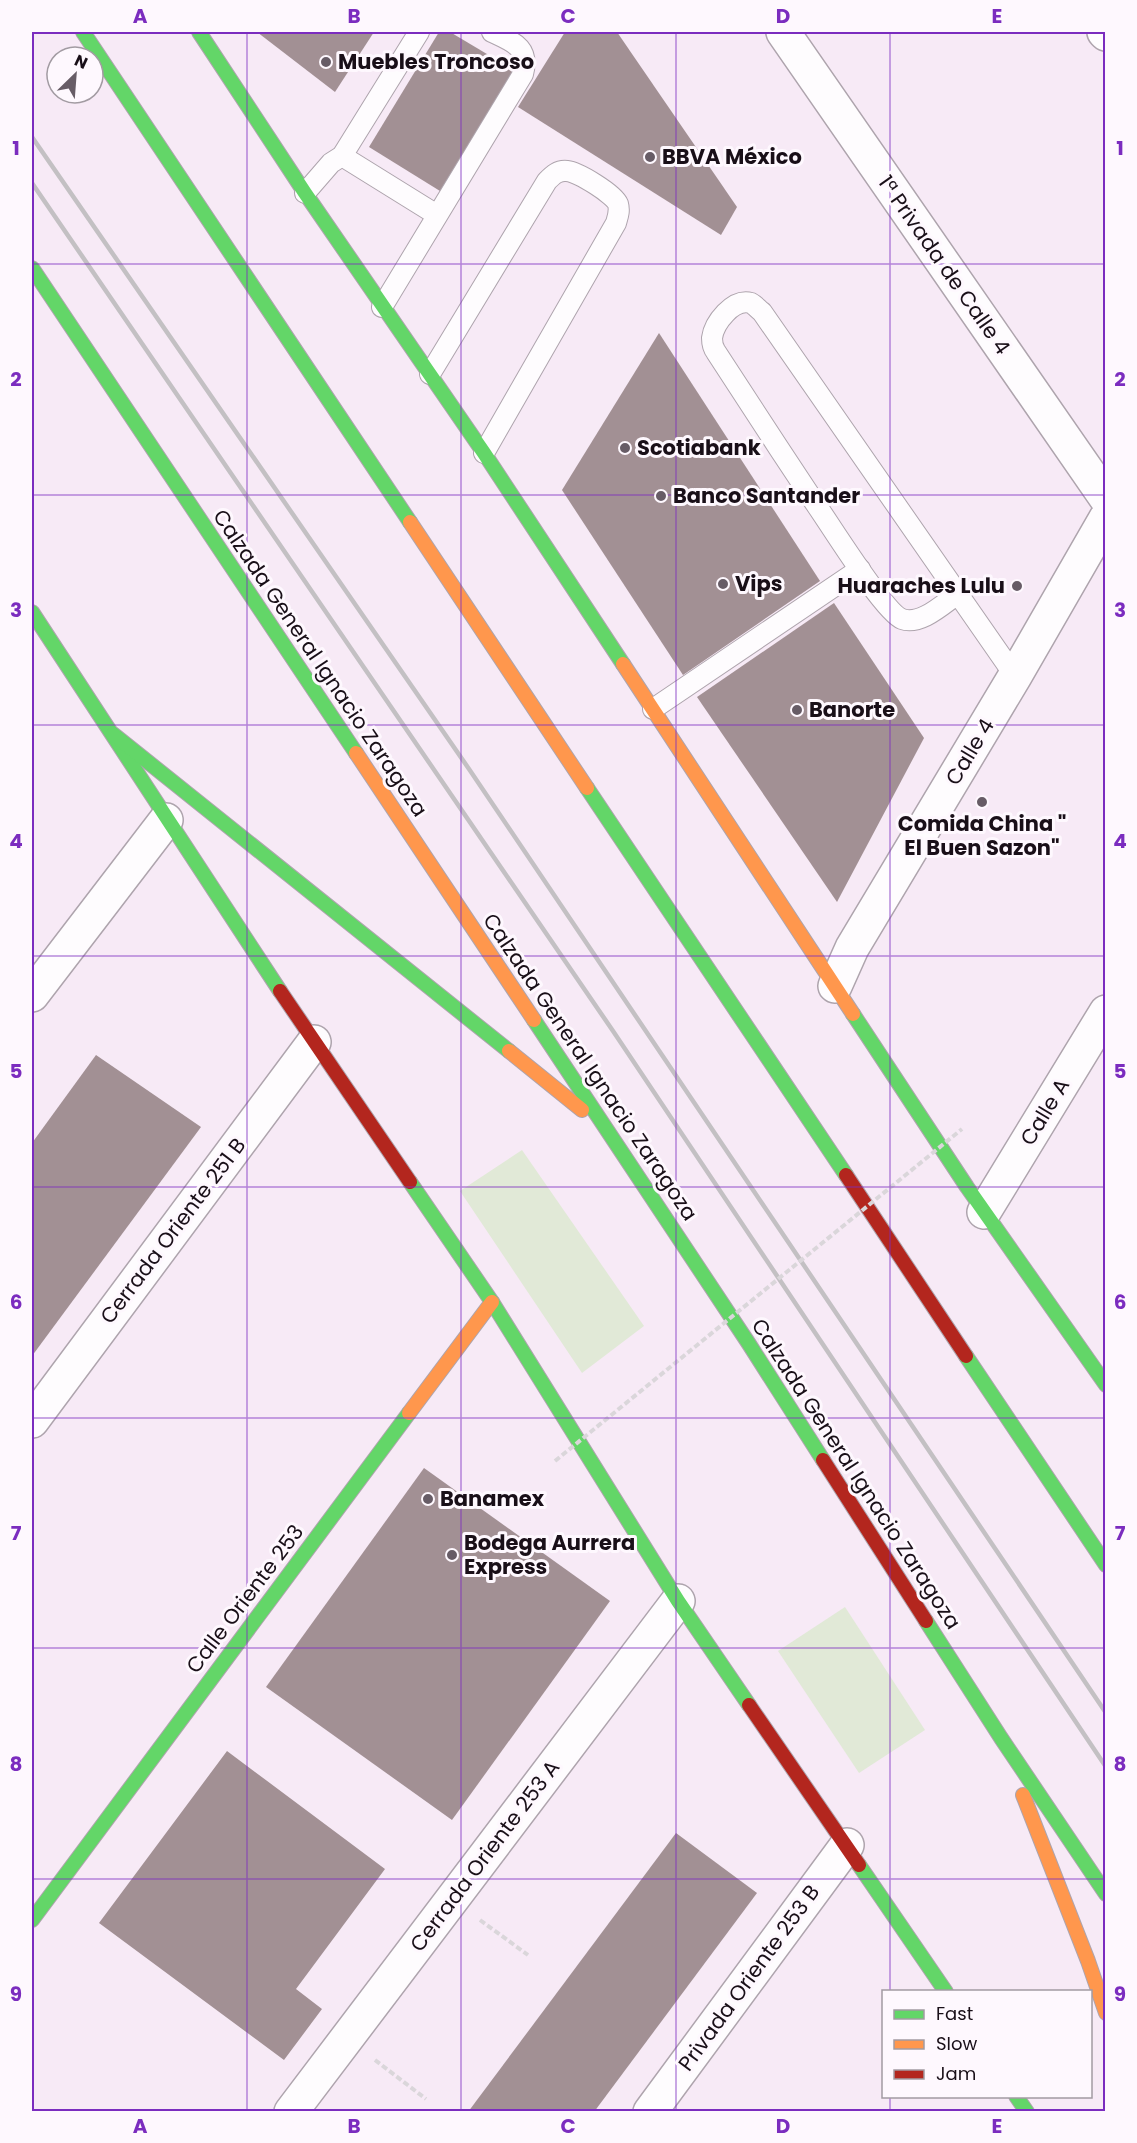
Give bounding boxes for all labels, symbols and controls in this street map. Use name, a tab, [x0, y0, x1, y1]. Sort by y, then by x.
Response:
text: A	[133, 2, 148, 30]
text: B	[347, 2, 361, 30]
text: C	[560, 2, 576, 30]
text: D	[776, 2, 790, 30]
text: E	[992, 2, 1002, 30]
north arrow	[45, 45, 105, 105]
place label: Muebles Troncoso	[338, 47, 534, 76]
text: N	[71, 49, 91, 75]
marker: Muebles Troncoso	[319, 55, 333, 69]
text: 1	[12, 134, 20, 162]
text: 1	[1116, 134, 1124, 162]
place label: BBVA México	[662, 142, 802, 171]
marker: BBVA México	[643, 150, 657, 164]
street label: 1ª Privada de Calle 4	[872, 169, 1017, 360]
text: 2	[10, 365, 22, 393]
text: 2	[1114, 365, 1126, 393]
place label: Scotiabank	[637, 433, 761, 462]
marker: Scotiabank	[618, 441, 632, 455]
place label: Banco Santander	[673, 481, 860, 510]
marker: Banco Santander	[654, 489, 668, 503]
street label: Calzada General Ignacio Zaragoza	[206, 503, 434, 822]
place label: Vips	[735, 569, 783, 598]
place label: Huaraches Lulu	[838, 571, 1005, 600]
marker: Vips	[716, 577, 730, 591]
marker: Huaraches Lulu	[1010, 579, 1024, 593]
text: 3	[10, 596, 22, 624]
text: 3	[1114, 596, 1126, 624]
place label: Banorte	[809, 695, 895, 724]
marker: Banorte	[790, 703, 804, 717]
street label: Calle 4	[938, 713, 1001, 790]
marker: Comida China " El Buen Sazon"	[975, 795, 989, 809]
place label: Comida China " El Buen Sazon"	[898, 809, 1066, 862]
text: 4	[9, 827, 23, 855]
text: 4	[1113, 827, 1127, 855]
street label: Calzada General Ignacio Zaragoza	[476, 907, 704, 1226]
text: 5	[10, 1057, 23, 1085]
text: 5	[1114, 1057, 1127, 1085]
street label: Calle A	[1013, 1073, 1076, 1151]
street label: Cerrada Oriente 251 B	[93, 1132, 252, 1330]
text: 6	[10, 1288, 22, 1316]
text: 6	[1114, 1288, 1126, 1316]
street label: Calzada General Ignacio Zaragoza	[745, 1313, 968, 1635]
place label: Banamex	[440, 1484, 545, 1513]
marker: Banamex	[421, 1492, 435, 1506]
street label: Calle Oriente 253	[179, 1518, 310, 1679]
text: 7	[11, 1519, 22, 1547]
text: 7	[1115, 1519, 1126, 1547]
place label: Bodega Aurrera Express	[464, 1528, 635, 1581]
marker: Bodega Aurrera Express	[445, 1548, 459, 1562]
text: 8	[10, 1750, 22, 1778]
text: 8	[1114, 1750, 1126, 1778]
street label: Cerrada Oriente 253 A	[403, 1754, 566, 1957]
street label: Privada Oriente 253 B	[671, 1879, 826, 2077]
text: 9	[10, 1980, 22, 2008]
text: 9	[1114, 1980, 1126, 2008]
legend	[882, 1990, 1092, 2098]
text: Fast	[936, 2001, 973, 2026]
text: Slow	[936, 2031, 978, 2056]
text: Jam	[936, 2061, 976, 2086]
text: A	[133, 2112, 148, 2140]
text: B	[347, 2112, 361, 2140]
text: C	[560, 2112, 576, 2140]
text: D	[776, 2112, 790, 2140]
text: E	[992, 2112, 1002, 2140]

